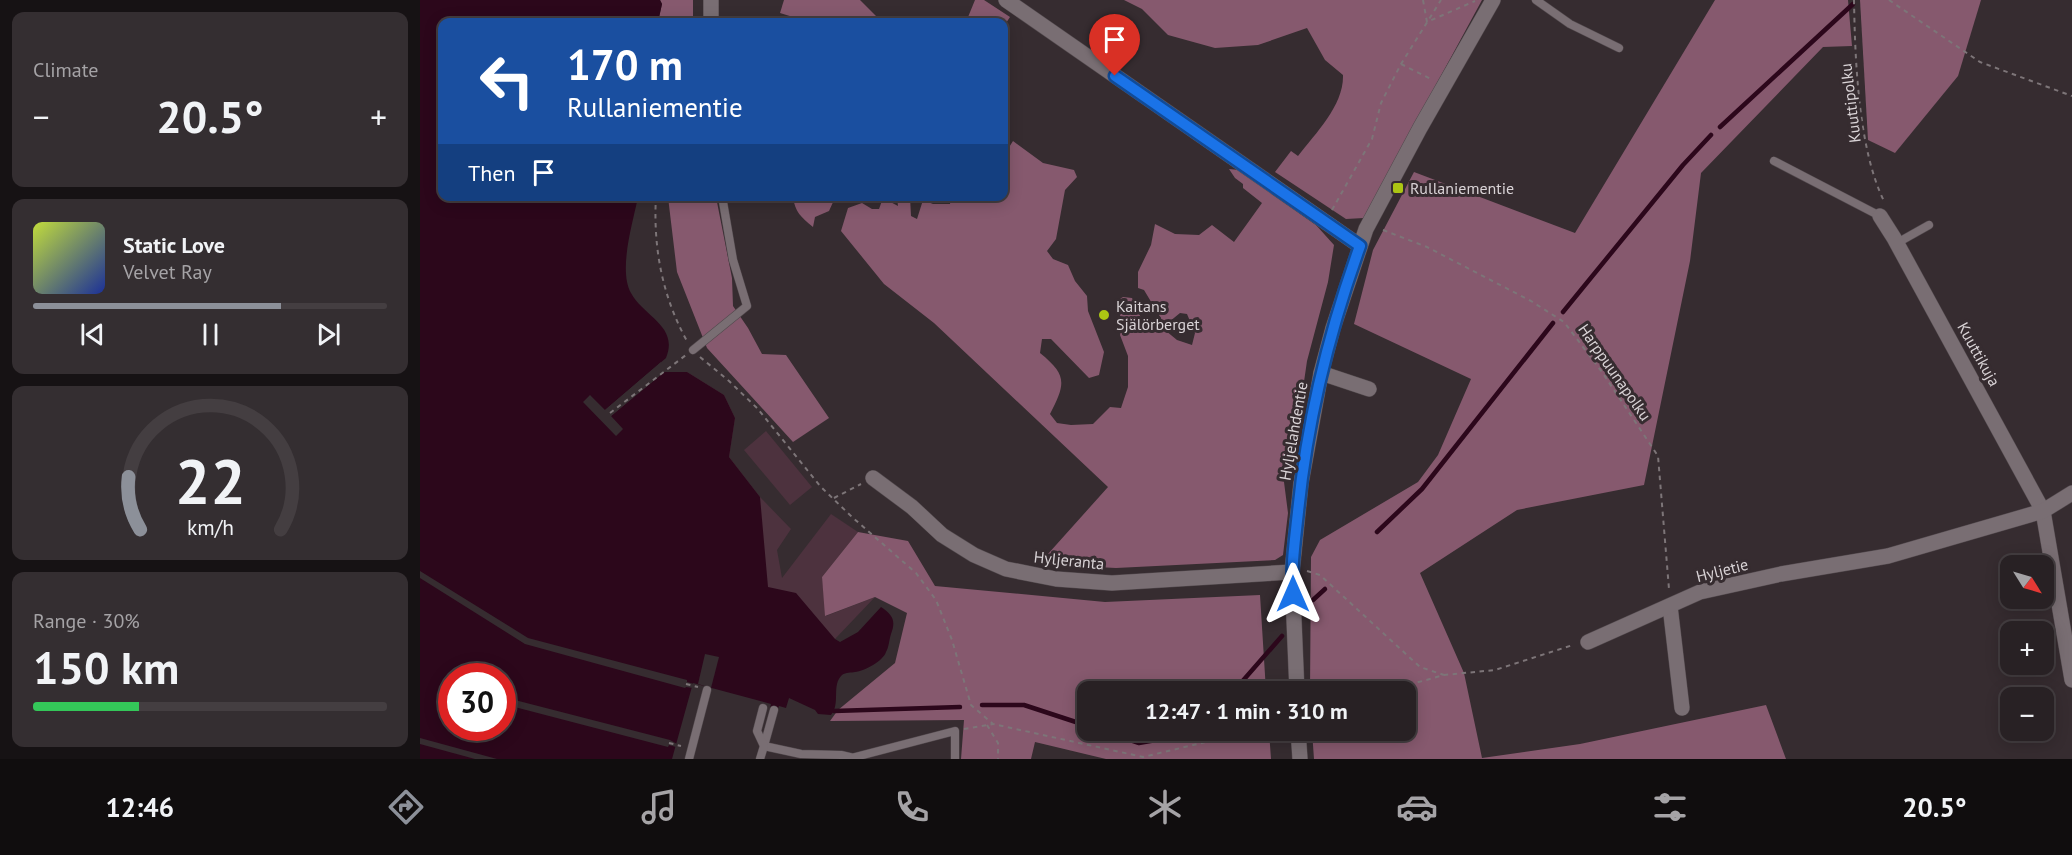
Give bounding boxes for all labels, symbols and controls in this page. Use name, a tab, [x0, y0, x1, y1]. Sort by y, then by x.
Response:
pin	[1089, 14, 1140, 76]
icon: arrive	[1098, 23, 1131, 56]
text: 170 m	[567, 37, 683, 92]
icon: left	[468, 42, 546, 120]
text: Climate	[33, 57, 99, 83]
street label: Kuuttipolku	[1835, 62, 1865, 144]
text: 20.5°	[156, 87, 264, 145]
text: Rullaniementie	[567, 90, 743, 124]
text: −	[33, 95, 50, 138]
text: +	[370, 95, 387, 138]
icon: arrive	[527, 156, 560, 189]
text: Then	[468, 159, 515, 187]
place label: Rullaniementie	[1410, 178, 1514, 198]
marker: Rullaniementie	[1391, 181, 1405, 195]
text: Static Love	[123, 231, 225, 259]
text: Velvet Ray	[123, 259, 212, 285]
place label: Kaitans Själörberget	[1116, 296, 1200, 334]
marker: Kaitans Själörberget	[1097, 308, 1111, 322]
icon: previous	[76, 318, 109, 351]
icon: pause	[194, 318, 227, 351]
icon: next	[312, 318, 345, 351]
street label: Kuuttikuja	[1953, 318, 2005, 390]
street label: Harppuunapolku	[1574, 320, 1656, 424]
street label: Hyljelahdentie	[1274, 380, 1312, 482]
text: 22	[175, 440, 245, 521]
text: km/h	[186, 513, 233, 541]
street label: Hyljeranta	[1033, 546, 1105, 574]
street label: Hyljetie	[1694, 554, 1750, 586]
north arrow	[2000, 555, 2054, 609]
map controls	[2000, 555, 2054, 741]
position arrow	[1261, 562, 1325, 626]
text: Range · 30%	[33, 608, 140, 634]
button: +	[2000, 621, 2054, 675]
text: 150 km	[33, 638, 179, 696]
speed limit sign: 30	[438, 663, 516, 741]
button: −	[2000, 687, 2054, 741]
text: 12:47 · 1 min · 310 m	[1145, 697, 1348, 725]
icon: directions	[385, 786, 427, 828]
icon: music	[638, 786, 680, 828]
icon: phone	[891, 786, 933, 828]
icon: climate	[1144, 786, 1186, 828]
icon: car	[1396, 786, 1438, 828]
icon: filters	[1649, 786, 1691, 828]
text: 12:46	[105, 790, 174, 824]
text: 20.5°	[1902, 790, 1967, 824]

